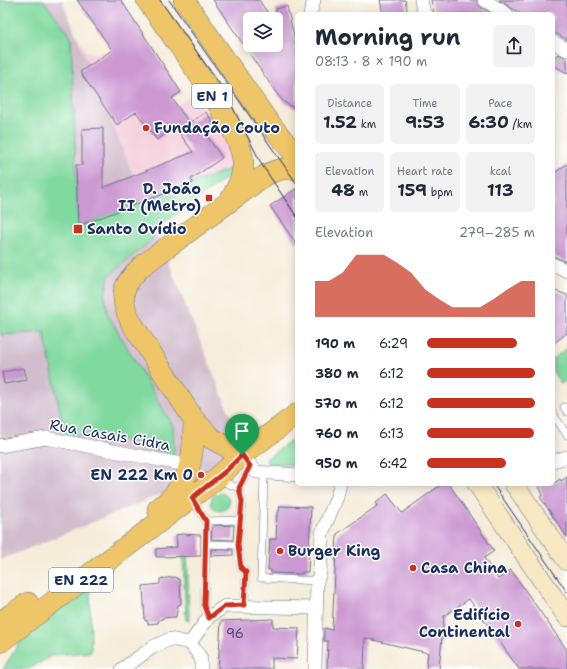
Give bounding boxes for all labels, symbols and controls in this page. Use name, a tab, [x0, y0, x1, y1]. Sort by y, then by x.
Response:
map controls	[243, 12, 283, 52]
button: layers	[243, 12, 283, 52]
text: Morning run	[315, 23, 460, 52]
button: share	[493, 25, 535, 67]
text: 08:13 · 8 × 190 m	[315, 53, 427, 70]
road number: EN 1	[192, 84, 232, 108]
text: Distance	[327, 96, 372, 111]
text: Time	[412, 96, 438, 111]
text: Pace	[488, 96, 512, 111]
text: 1.52	[323, 111, 357, 133]
text: 9:53	[405, 111, 445, 133]
text: 6:30	[468, 111, 509, 133]
text: km	[357, 117, 376, 132]
text: /km	[509, 117, 532, 132]
place label: Fundação Couto	[154, 118, 280, 138]
marker: Fundação Couto	[141, 123, 151, 133]
text: Elevation	[325, 164, 374, 179]
text: Heart rate	[397, 164, 453, 179]
text: kcal	[490, 164, 511, 179]
place label: D. João II (Metro)	[118, 179, 201, 216]
text: 48	[331, 179, 355, 201]
text: 159	[397, 179, 427, 201]
text: 113	[487, 179, 514, 201]
text: m	[355, 185, 368, 200]
text: bpm	[427, 185, 453, 200]
marker: D. João II (Metro)	[204, 193, 214, 203]
place label: Santo Ovídio	[87, 219, 187, 239]
marker: Santo Ovídio	[72, 223, 84, 235]
text: Elevation	[315, 224, 373, 241]
text: 279–285 m	[459, 224, 535, 241]
text: 190 m	[315, 335, 355, 352]
text: 6:29	[379, 335, 408, 352]
text: 380 m	[315, 365, 358, 382]
text: 6:12	[379, 365, 404, 382]
text: 570 m	[315, 395, 357, 412]
text: 6:12	[379, 395, 404, 412]
pin	[225, 414, 259, 455]
street label: Rua Casais Cidra	[48, 415, 173, 456]
icon: arrive	[231, 420, 253, 442]
text: 760 m	[315, 425, 358, 442]
text: 6:13	[379, 425, 404, 442]
text: 950 m	[315, 455, 358, 472]
text: 6:42	[379, 455, 408, 472]
place label: EN 222 Km 0	[90, 465, 193, 485]
marker: EN 222 Km 0	[196, 470, 206, 480]
place label: Burger King	[288, 541, 381, 561]
marker: Burger King	[275, 546, 285, 556]
place label: Casa China	[421, 558, 508, 578]
marker: Casa China	[408, 563, 418, 573]
road number: EN 222	[49, 568, 113, 592]
place label: Edifício Continental	[419, 605, 510, 642]
marker: Edifício Continental	[513, 619, 523, 629]
house number: 96	[226, 625, 244, 642]

